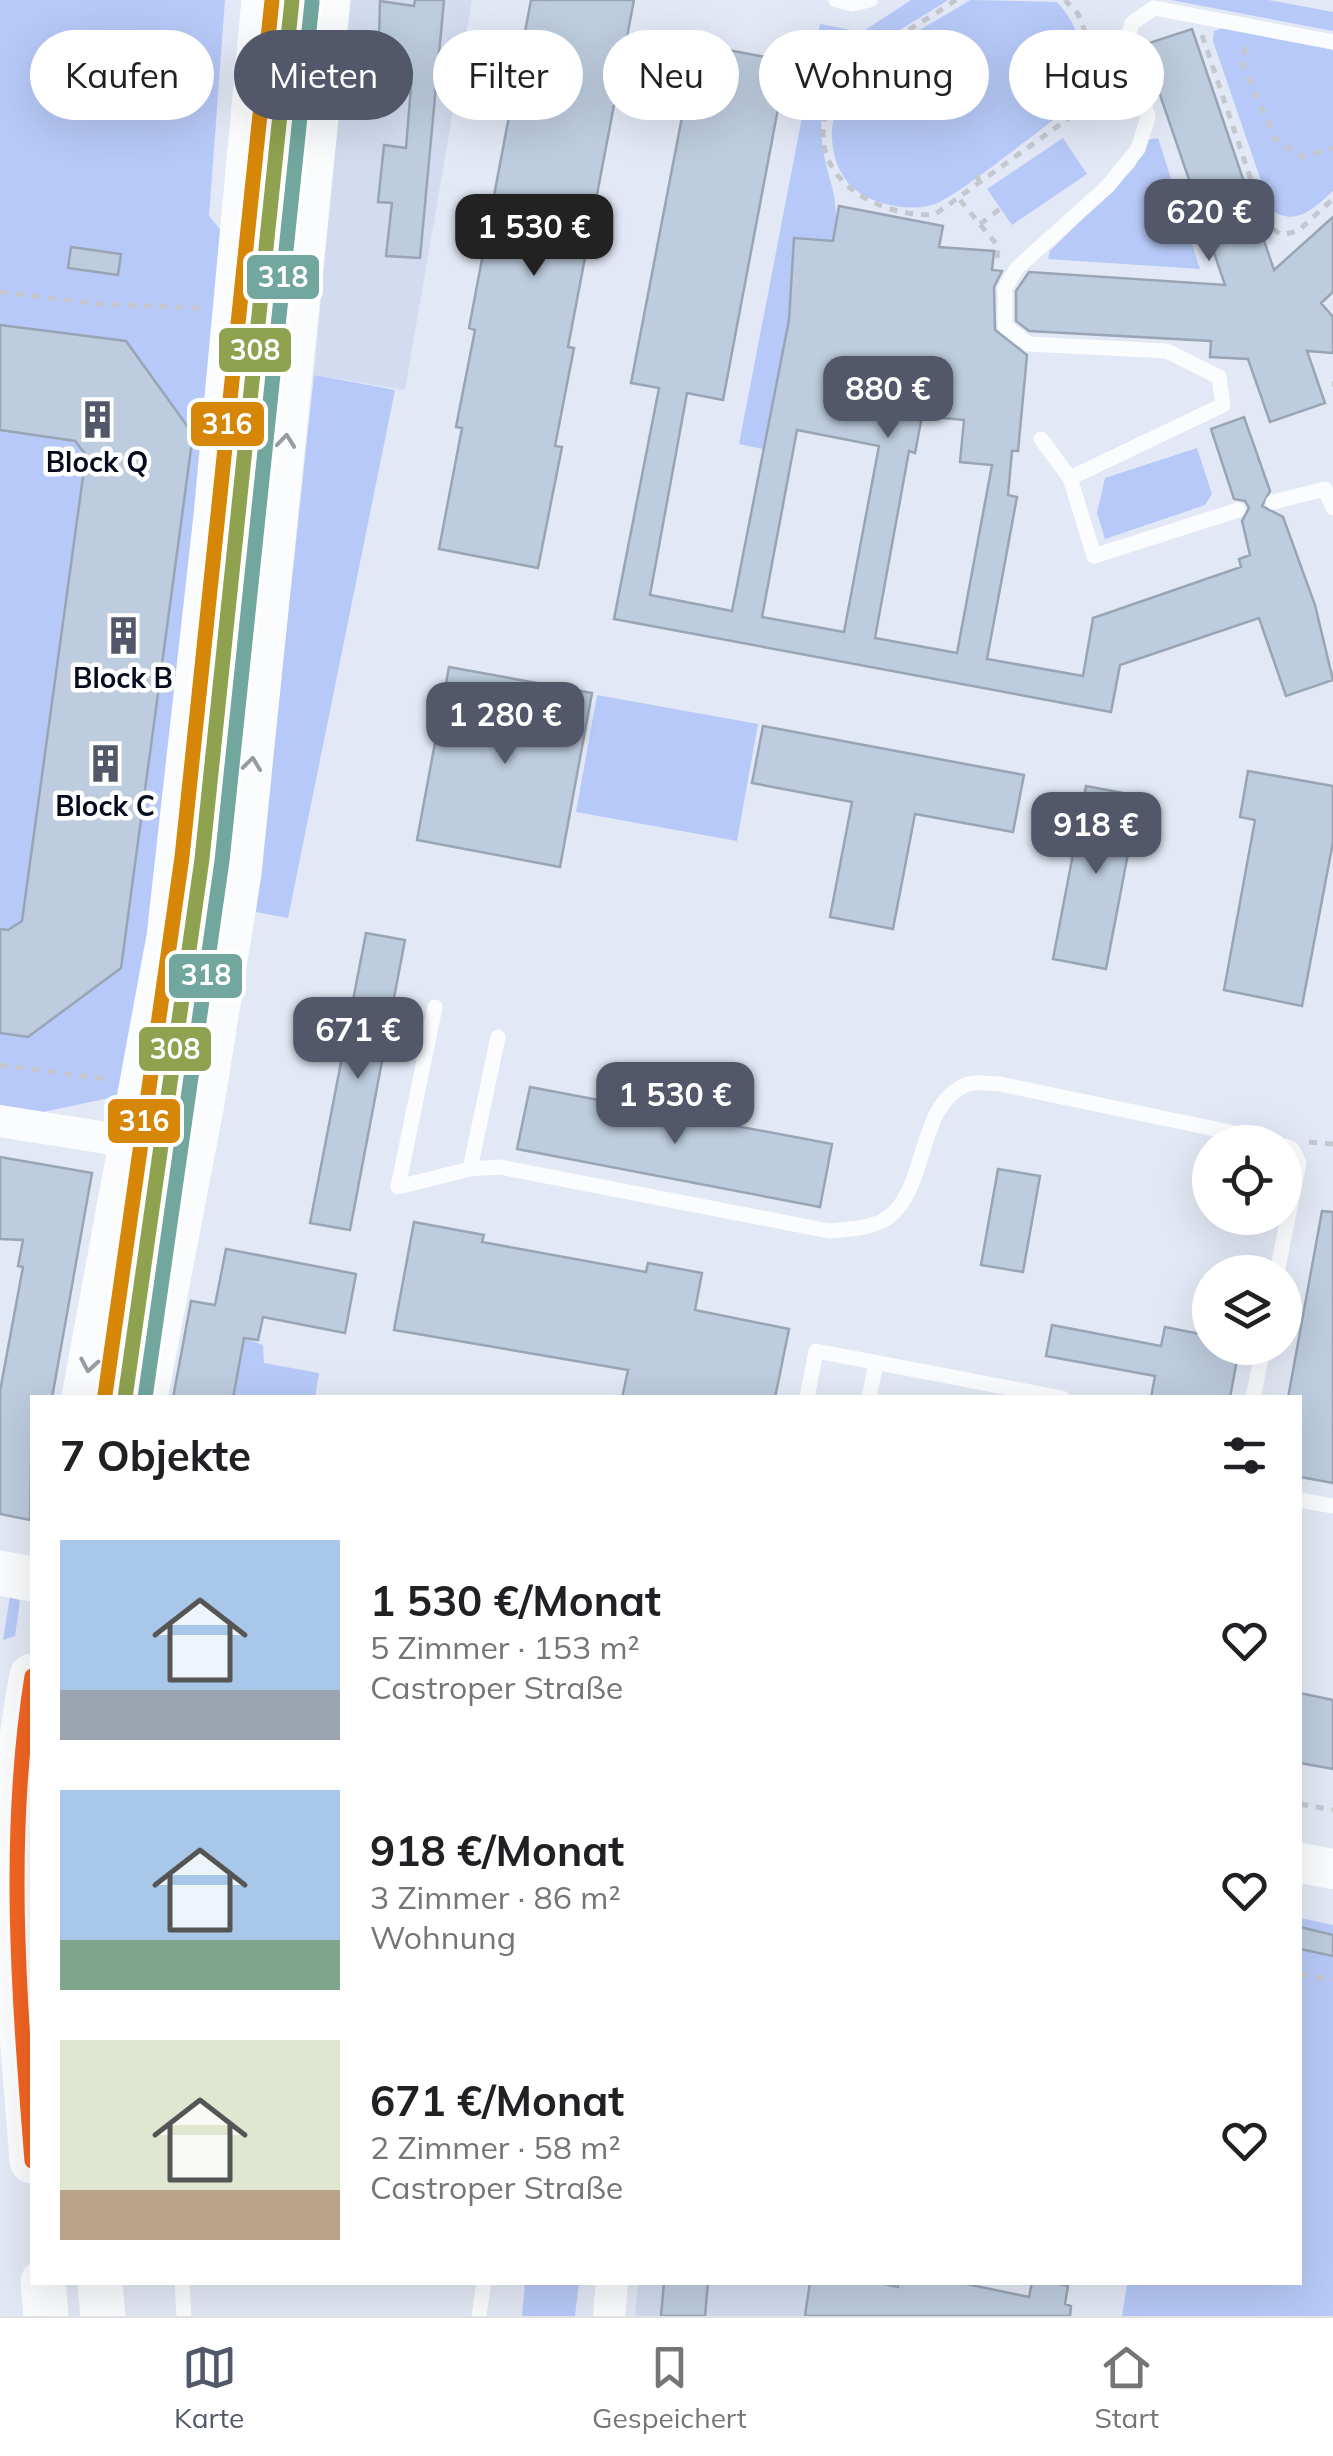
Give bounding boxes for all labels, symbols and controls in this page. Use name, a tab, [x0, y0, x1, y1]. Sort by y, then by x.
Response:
chip: Kaufen	[30, 30, 214, 120]
chip: Mieten	[234, 30, 413, 120]
chip: Filter	[433, 30, 583, 120]
chip: Neu	[603, 30, 739, 120]
chip: Wohnung	[759, 30, 989, 120]
chip: Haus	[1009, 30, 1164, 120]
pin: 620 €	[1139, 179, 1279, 264]
text: 620 €	[1166, 191, 1252, 231]
pin: 1 530 €	[442, 194, 626, 279]
text: 1 530 €	[477, 206, 591, 246]
line badge: 318	[245, 253, 321, 301]
text: 318	[258, 259, 308, 294]
line badge: 308	[217, 326, 293, 374]
text: 308	[230, 332, 280, 367]
pin: 880 €	[818, 356, 958, 441]
text: 880 €	[845, 368, 931, 408]
building icon: Block Q	[76, 398, 118, 440]
line badge: 316	[189, 400, 266, 448]
text: 316	[202, 406, 252, 441]
one-way arrow	[275, 433, 296, 449]
place label: Block Q	[46, 444, 148, 479]
building icon: Block B	[102, 614, 144, 656]
place label: Block B	[73, 660, 173, 695]
pin: 1 280 €	[413, 682, 597, 767]
text: 1 280 €	[448, 694, 562, 734]
building icon: Block C	[84, 743, 126, 785]
one-way arrow	[240, 756, 261, 773]
place label: Block C	[55, 788, 155, 823]
pin: 918 €	[1026, 792, 1166, 877]
text: 918 €	[1053, 804, 1139, 844]
line badge: 318	[167, 952, 244, 1000]
text: 318	[181, 957, 231, 992]
pin: 671 €	[288, 997, 428, 1082]
text: 671 €	[315, 1009, 401, 1049]
line badge: 308	[137, 1025, 213, 1073]
text: 308	[150, 1031, 200, 1066]
pin: 1 530 €	[583, 1062, 767, 1147]
text: 1 530 €	[618, 1074, 732, 1114]
line badge: 316	[106, 1097, 182, 1145]
text: 316	[119, 1103, 169, 1138]
map controls	[1192, 1125, 1302, 1365]
button: locate	[1192, 1125, 1302, 1235]
button: layers	[1192, 1255, 1302, 1365]
one-way arrow	[79, 1357, 100, 1374]
icon: filters	[1217, 1428, 1272, 1483]
text: 7 Objekte	[60, 1429, 251, 1482]
text: 1 530 €/Monat	[370, 1574, 661, 1627]
icon: home	[140, 1580, 260, 1700]
icon: heart	[1217, 1613, 1272, 1668]
text: 5 Zimmer · 153 m²	[370, 1627, 640, 1667]
text: Castroper Straße	[370, 1667, 623, 1707]
text: 918 €/Monat	[370, 1824, 624, 1877]
icon: home	[140, 1830, 260, 1950]
icon: heart	[1217, 1863, 1272, 1918]
text: 3 Zimmer · 86 m²	[370, 1877, 621, 1917]
text: Wohnung	[370, 1917, 516, 1957]
text: 671 €/Monat	[370, 2074, 624, 2127]
icon: home	[140, 2080, 260, 2200]
icon: heart	[1217, 2113, 1272, 2168]
text: 2 Zimmer · 58 m²	[370, 2127, 621, 2167]
text: Castroper Straße	[370, 2167, 623, 2207]
tab: Karte	[174, 2340, 244, 2435]
tab: Gespeichert	[592, 2340, 747, 2435]
tab: Start	[1094, 2340, 1159, 2435]

